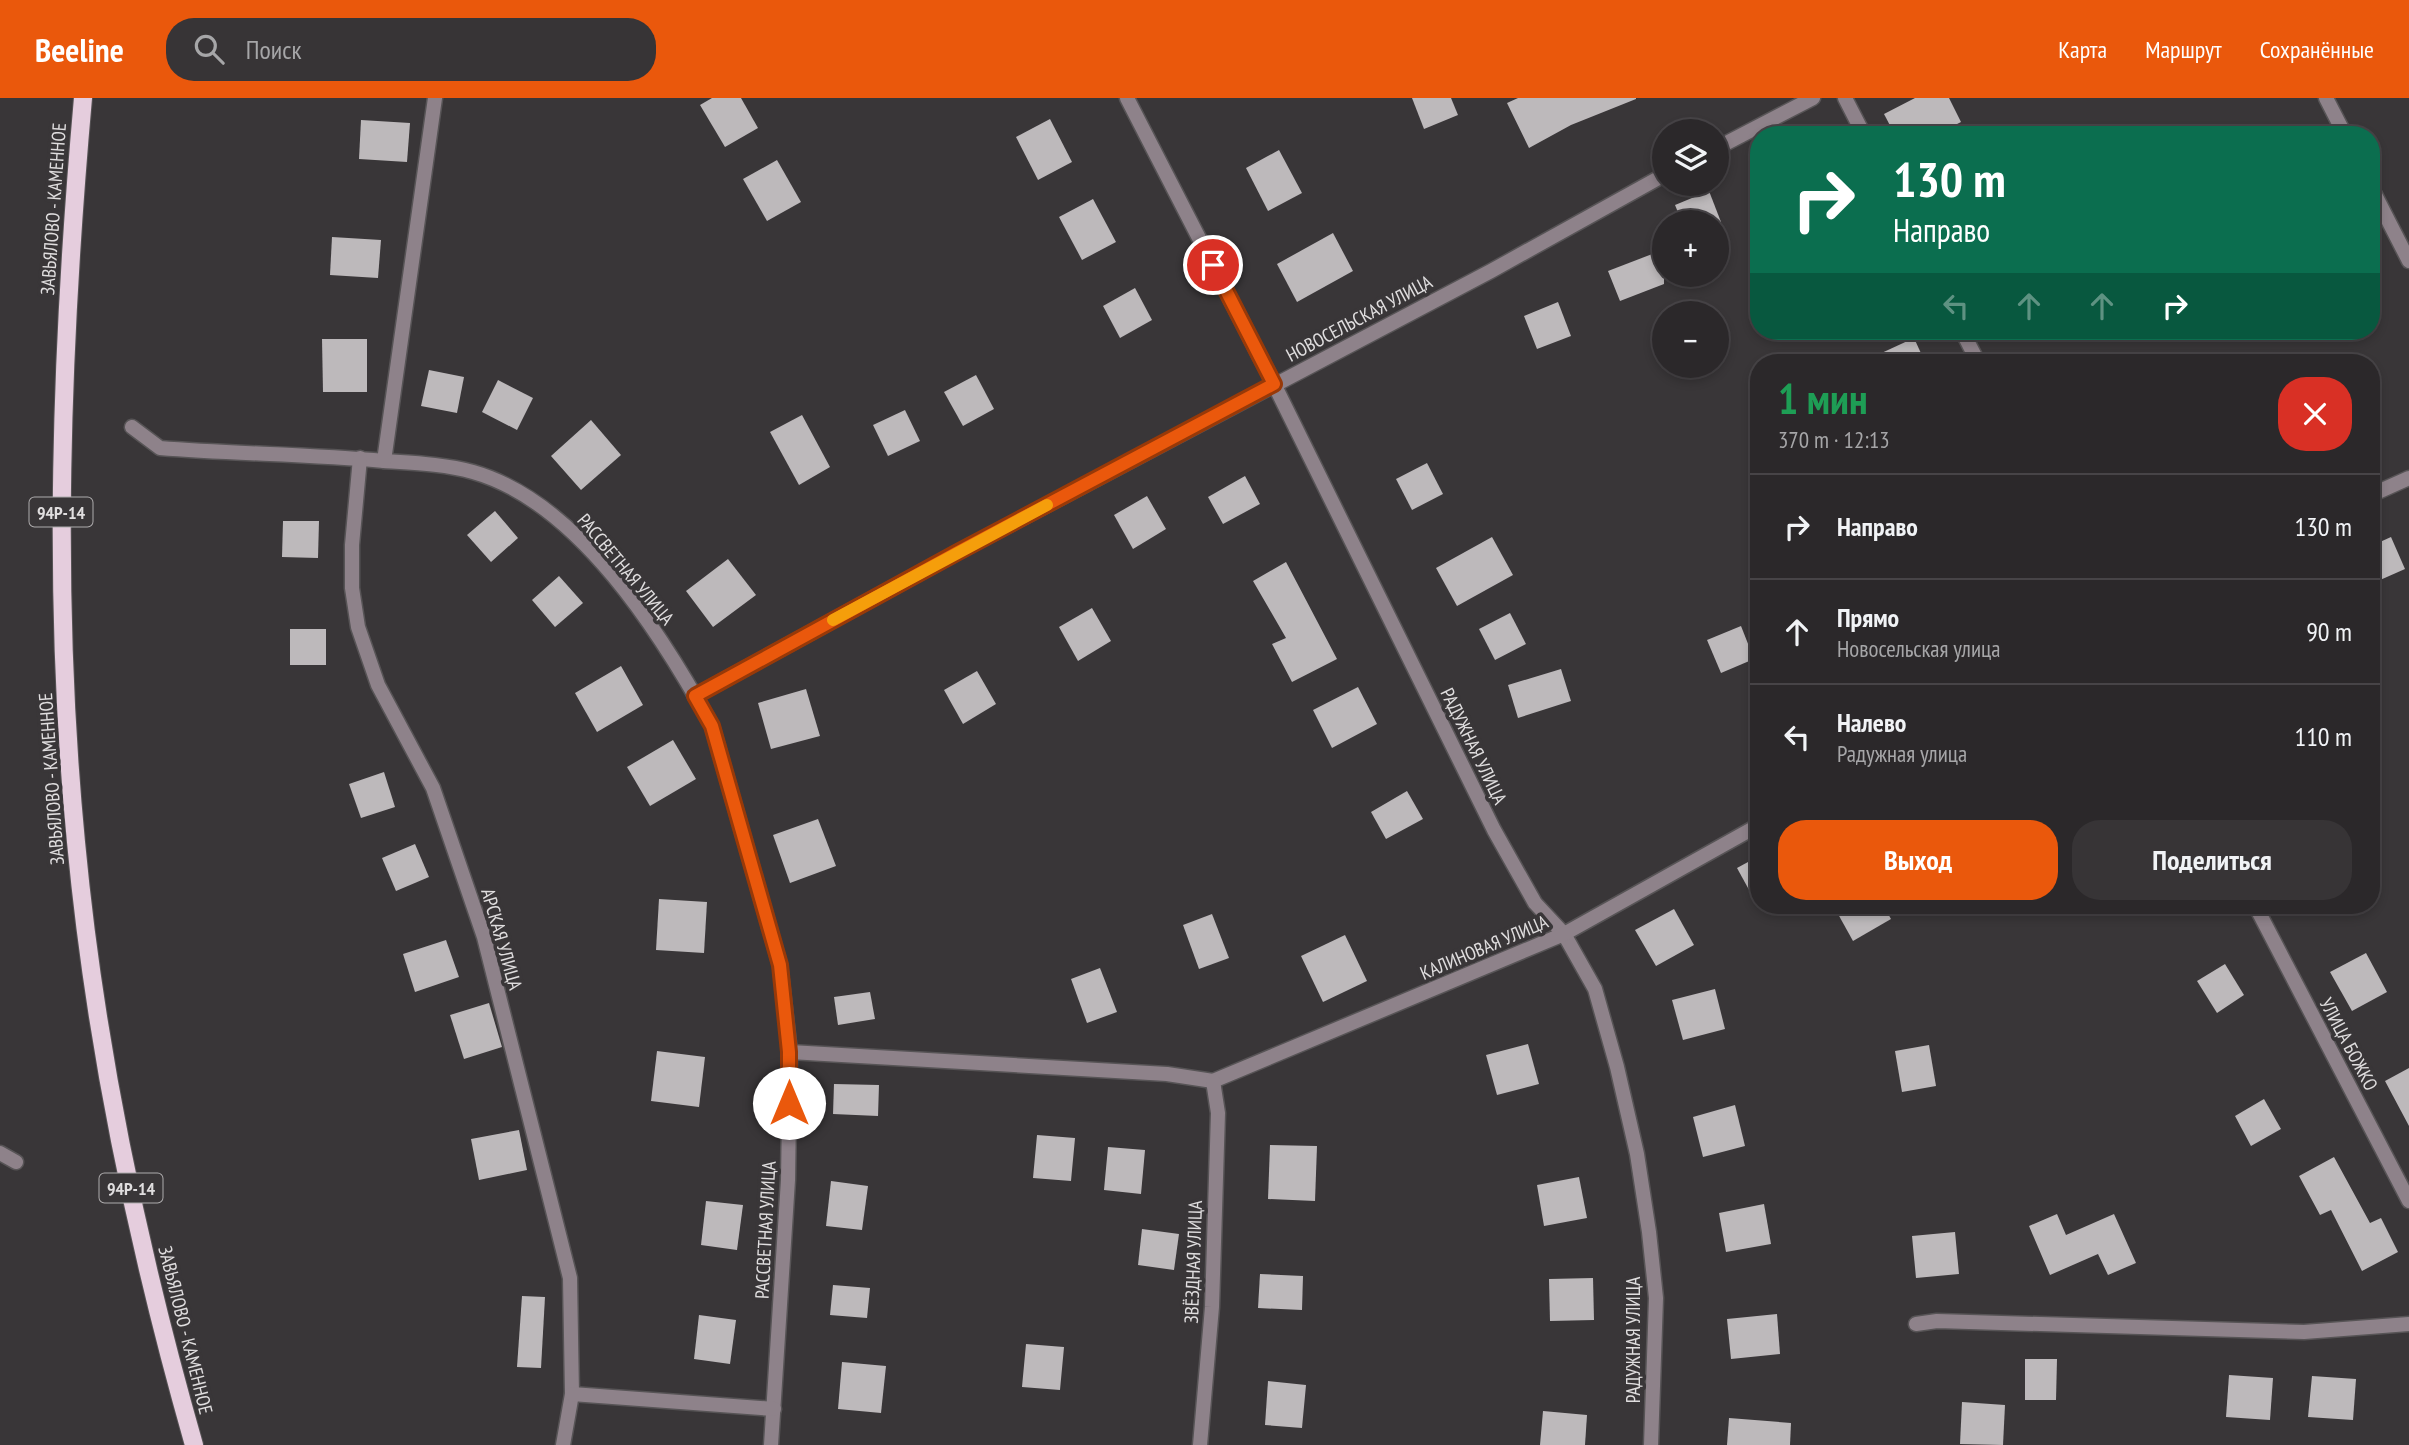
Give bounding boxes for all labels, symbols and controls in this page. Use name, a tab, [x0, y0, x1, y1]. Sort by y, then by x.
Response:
search box	[166, 18, 656, 81]
text: Beeline	[35, 28, 124, 71]
icon: search	[190, 30, 228, 68]
text: Поиск	[246, 33, 301, 66]
text: Карта	[2058, 34, 2107, 65]
text: Маршрут	[2145, 34, 2222, 65]
text: Сохранённые	[2260, 34, 2374, 65]
map controls	[1652, 119, 1729, 378]
button: layers	[1652, 119, 1729, 196]
street label: ЗАВЬЯЛОВО - КАМЕННОЕ	[35, 122, 71, 296]
text: 130 m	[1893, 147, 2006, 211]
icon: right	[1778, 154, 1869, 245]
text: Направо	[1893, 209, 1990, 251]
button: +	[1652, 210, 1729, 287]
pin	[1183, 235, 1243, 295]
icon: arrive	[1194, 246, 1232, 284]
street label: НОВОСЕЛЬСКАЯ УЛИЦА	[1282, 269, 1436, 367]
icon: left	[1937, 287, 1975, 325]
icon: ahead	[2010, 287, 2048, 325]
icon: ahead	[2083, 287, 2121, 325]
icon: right	[2156, 287, 2194, 325]
button: −	[1652, 301, 1729, 378]
text: 1 мин	[1778, 371, 1868, 426]
button: close	[2278, 377, 2352, 451]
text: 370 m · 12:13	[1778, 425, 1890, 454]
road number: 94Р-14	[29, 498, 92, 526]
street label: РАССВЕТНАЯ УЛИЦА	[572, 508, 680, 630]
icon: right	[1778, 508, 1816, 546]
text: Направо	[1837, 510, 1918, 543]
text: 130 m	[2294, 510, 2352, 543]
text: Прямо	[1837, 601, 1899, 634]
icon: ahead	[1778, 613, 1816, 651]
text: 90 m	[2306, 615, 2352, 648]
text: Новосельская улица	[1837, 634, 2000, 663]
street label: РАДУЖНАЯ УЛИЦА	[1436, 684, 1512, 808]
street label: ЗАВЬЯЛОВО - КАМЕННОЕ	[33, 692, 69, 866]
text: Налево	[1837, 706, 1906, 739]
icon: left	[1778, 718, 1816, 756]
text: 110 m	[2294, 720, 2352, 753]
text: Радужная улица	[1837, 739, 1967, 768]
button: Выход	[1778, 820, 2058, 900]
button: Поделиться	[2072, 820, 2352, 900]
street label: АРСКАЯ УЛИЦА	[476, 886, 528, 993]
street label: КАЛИНОВАЯ УЛИЦА	[1416, 909, 1552, 985]
street label: УЛИЦА БОЖКО	[2315, 994, 2383, 1094]
position arrow	[752, 1066, 826, 1140]
street label: РАССВЕТНАЯ УЛИЦА	[749, 1160, 781, 1300]
road number: 94Р-14	[100, 1174, 162, 1203]
street label: ЗВЁЗДНАЯ УЛИЦА	[1179, 1200, 1207, 1324]
street label: ЗАВЬЯЛОВО - КАМЕННОЕ	[153, 1243, 219, 1417]
street label: РАДУЖНАЯ УЛИЦА	[1621, 1277, 1645, 1403]

